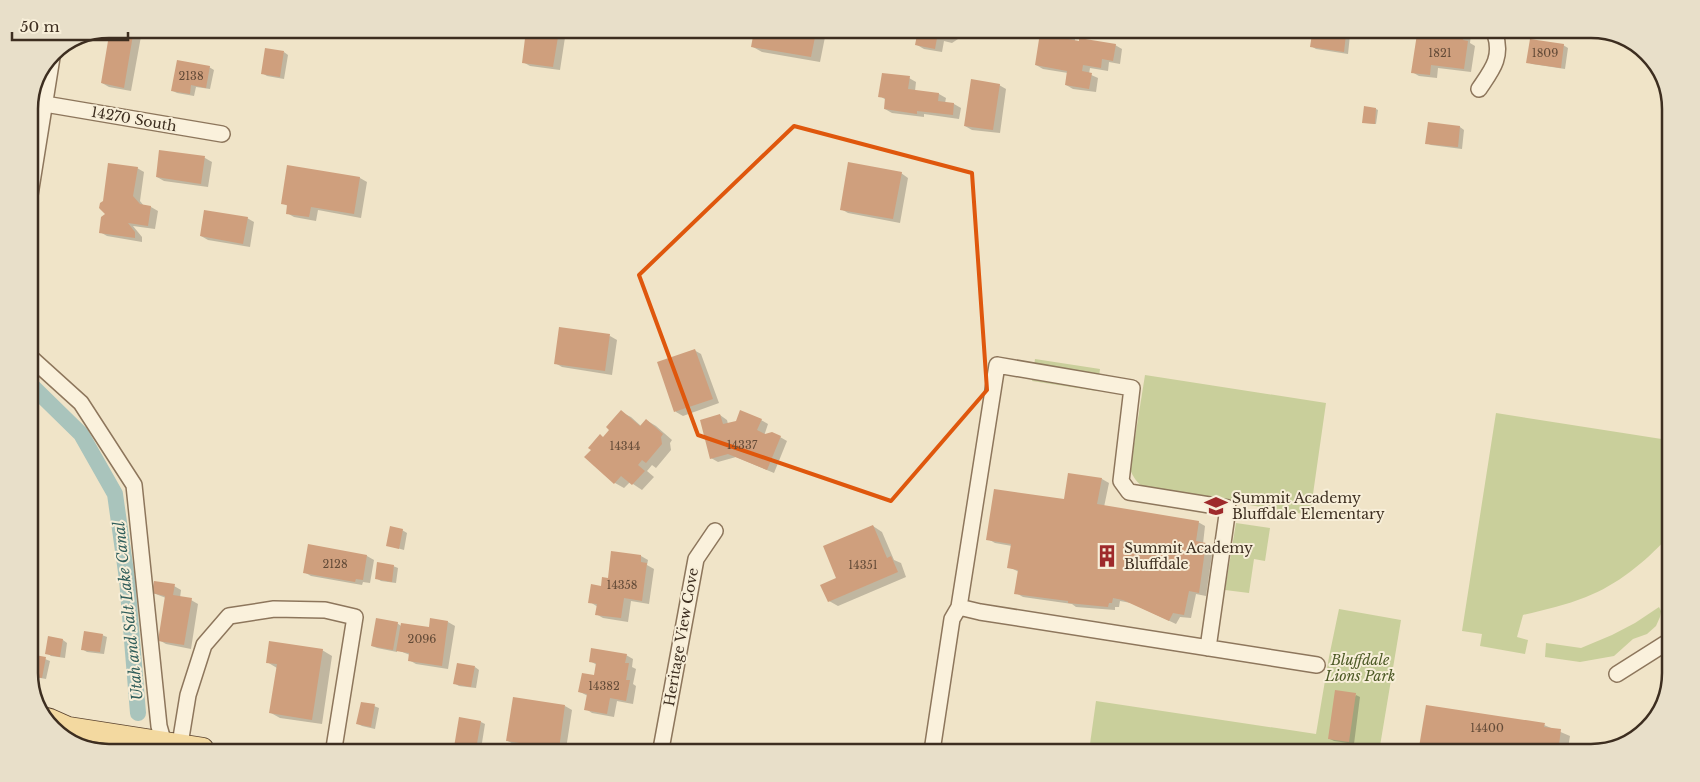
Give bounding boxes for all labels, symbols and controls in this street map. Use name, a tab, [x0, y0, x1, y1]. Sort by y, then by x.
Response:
scale bar	[12, 10, 129, 42]
text: 50 m	[20, 17, 60, 36]
house number: 1821	[1428, 46, 1452, 60]
house number: 1809	[1532, 46, 1558, 60]
house number: 2138	[178, 69, 204, 83]
street label: 14270 South	[90, 103, 179, 135]
house number: 14337	[727, 438, 758, 452]
house number: 14344	[610, 439, 641, 453]
place label: Summit Academy Bluffdale Elementary	[1232, 489, 1385, 523]
school or university icon: Summit Academy Bluffdale Elementary	[1203, 493, 1229, 519]
water label: Utah and Salt Lake Canal	[109, 520, 147, 701]
place label: Summit Academy Bluffdale	[1124, 539, 1253, 573]
building icon: Summit Academy Bluffdale	[1094, 543, 1120, 569]
house number: 2128	[322, 557, 348, 571]
house number: 14351	[848, 558, 878, 572]
street label: Heritage View Cove	[660, 566, 702, 708]
house number: 14358	[606, 578, 638, 592]
house number: 2096	[408, 632, 436, 646]
park label: Bluffdale Lions Park	[1324, 651, 1395, 685]
house number: 14382	[588, 679, 620, 693]
house number: 14400	[1470, 721, 1504, 735]

